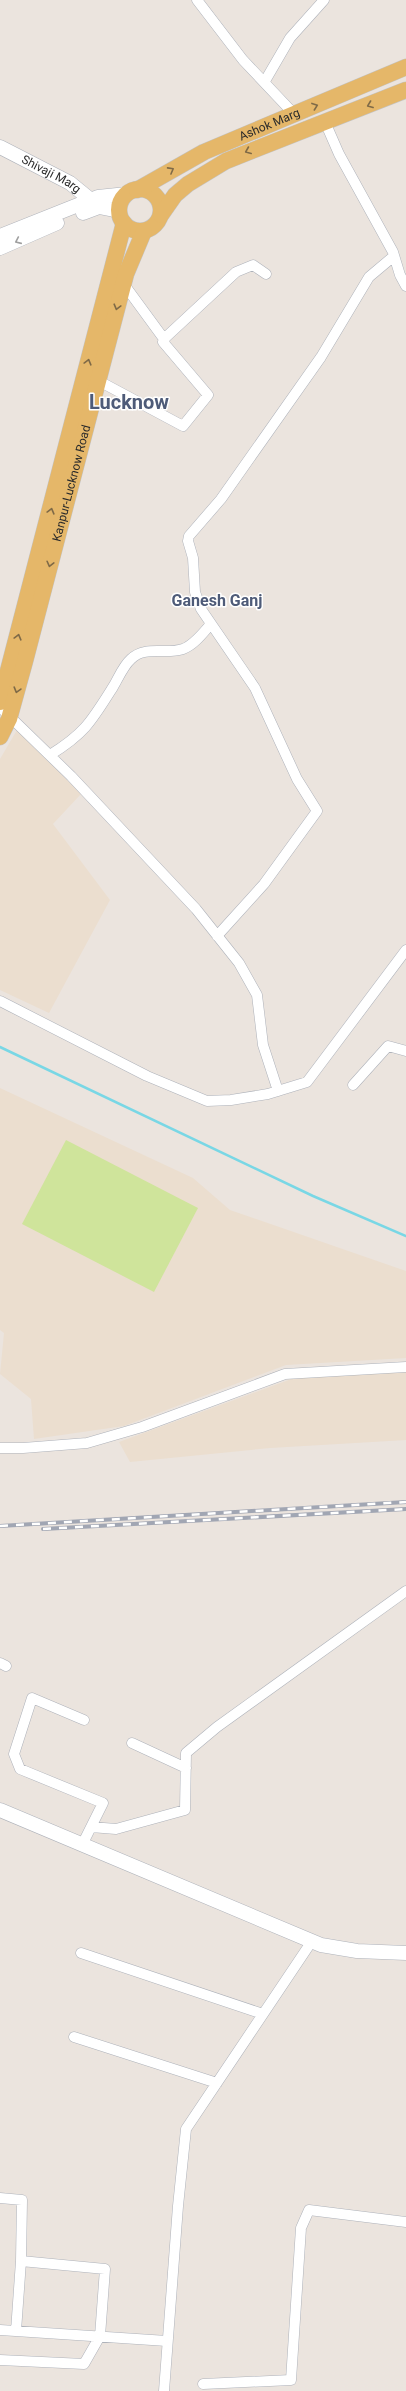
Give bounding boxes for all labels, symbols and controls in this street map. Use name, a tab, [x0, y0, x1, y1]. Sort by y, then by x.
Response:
one-way arrow	[366, 100, 373, 108]
one-way arrow	[311, 103, 318, 111]
street label: Ashok Marg	[237, 106, 302, 143]
one-way arrow	[245, 146, 253, 154]
street label: Shivaji Marg	[19, 152, 84, 196]
one-way arrow	[167, 168, 174, 175]
one-way arrow	[14, 236, 21, 244]
one-way arrow	[113, 303, 122, 310]
one-way arrow	[83, 359, 92, 366]
district label: Lucknow	[89, 390, 169, 414]
street label: Kanpur-Lucknow Road	[49, 424, 93, 543]
one-way arrow	[46, 508, 54, 514]
one-way arrow	[46, 561, 54, 567]
district label: Ganesh Ganj	[172, 591, 262, 610]
one-way arrow	[13, 634, 22, 641]
one-way arrow	[13, 686, 22, 693]

